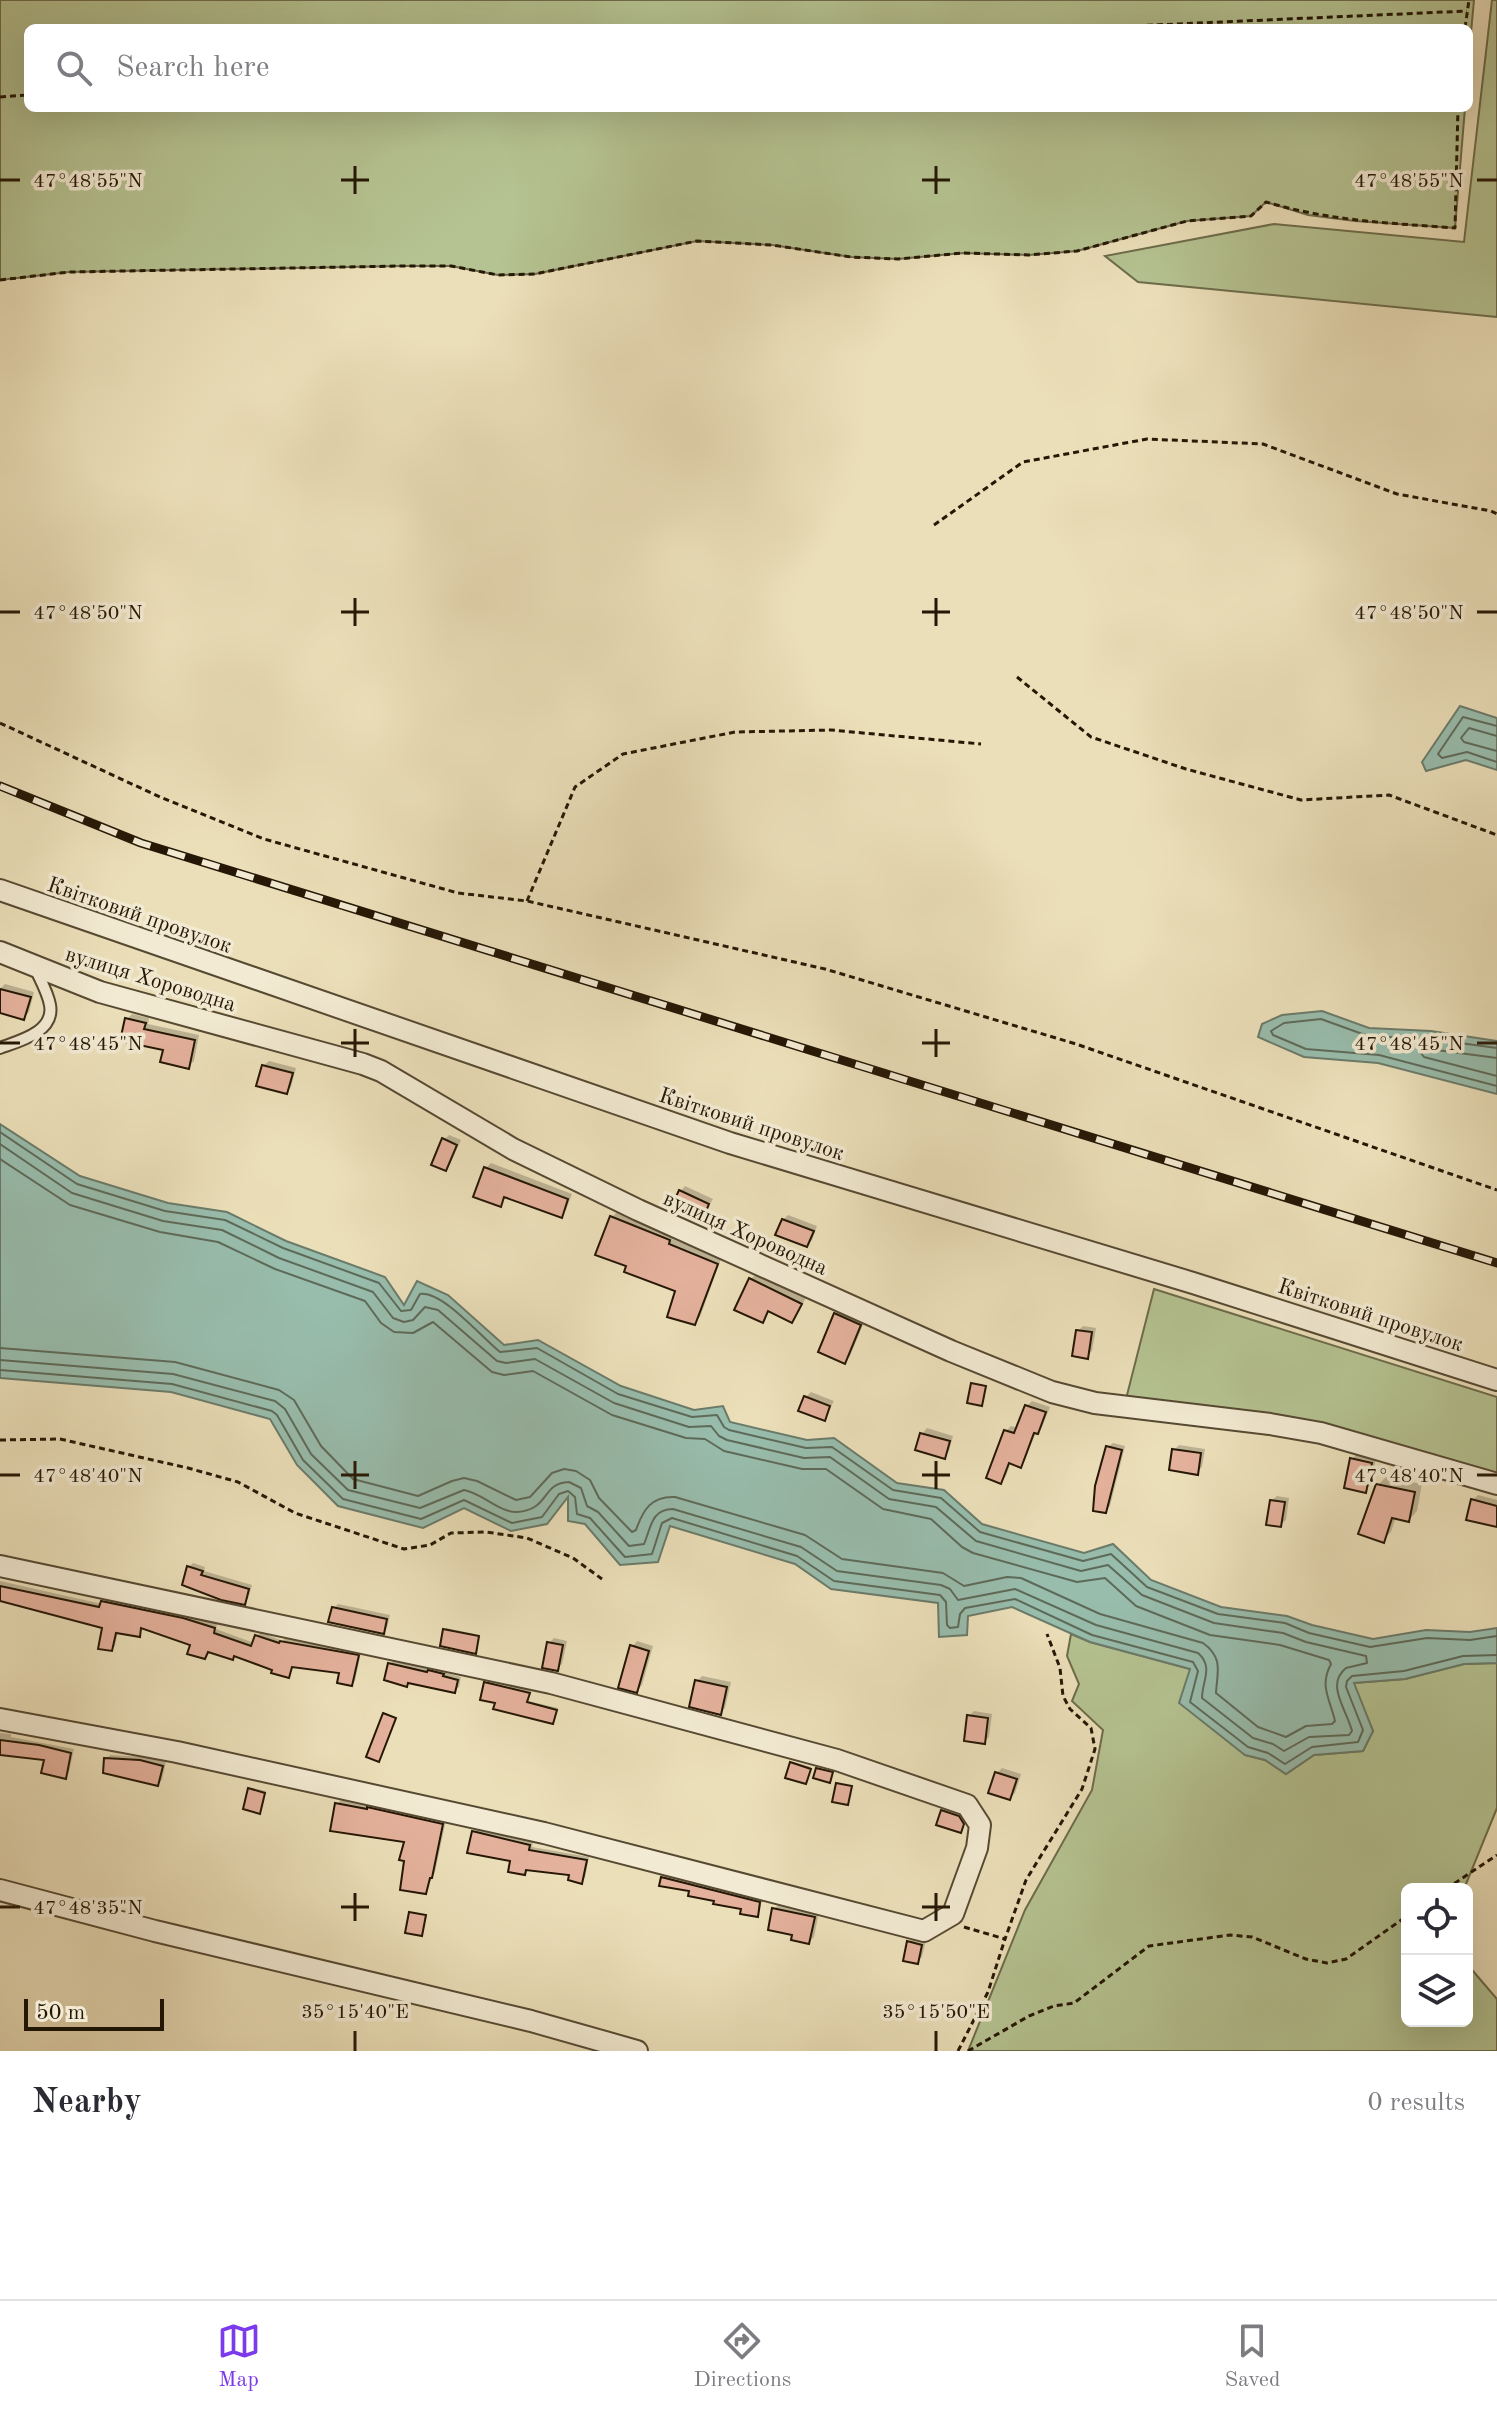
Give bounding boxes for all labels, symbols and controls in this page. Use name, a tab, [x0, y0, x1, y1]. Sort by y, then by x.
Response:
search box	[24, 24, 1473, 112]
icon: search	[52, 46, 96, 90]
text: Search here	[116, 53, 270, 83]
text: 47°48'55"N	[33, 172, 143, 192]
text: 47°48'55"N	[1354, 172, 1464, 192]
text: 47°48'50"N	[33, 604, 143, 624]
text: 47°48'50"N	[1354, 604, 1464, 624]
street label: Квітковий провулок	[44, 874, 234, 958]
street label: вулиця Хороводна	[62, 943, 239, 1016]
text: 47°48'45"N	[33, 1035, 143, 1055]
text: 47°48'45"N	[1354, 1035, 1464, 1055]
street label: Квітковий провулок	[656, 1085, 847, 1165]
street label: вулиця Хороводна	[660, 1188, 831, 1280]
street label: Квітковий провулок	[1275, 1276, 1466, 1356]
text: 47°48'40"N	[33, 1467, 143, 1487]
text: 47°48'40"N	[1354, 1467, 1464, 1487]
map controls	[1401, 1883, 1473, 2027]
button: locate	[1401, 1883, 1473, 1955]
text: 47°48'35"N	[33, 1899, 143, 1919]
button: layers	[1401, 1955, 1473, 2027]
scale bar	[24, 1995, 164, 2031]
text: 50 m	[36, 2002, 85, 2024]
text: 35°15'40"E	[301, 2003, 409, 2023]
text: 35°15'50"E	[882, 2003, 990, 2023]
text: Nearby	[32, 2086, 142, 2120]
text: 0 results	[1367, 2090, 1465, 2116]
tab: Map	[217, 2319, 261, 2394]
tab: Directions	[694, 2319, 791, 2394]
tab: Saved	[1224, 2319, 1280, 2394]

